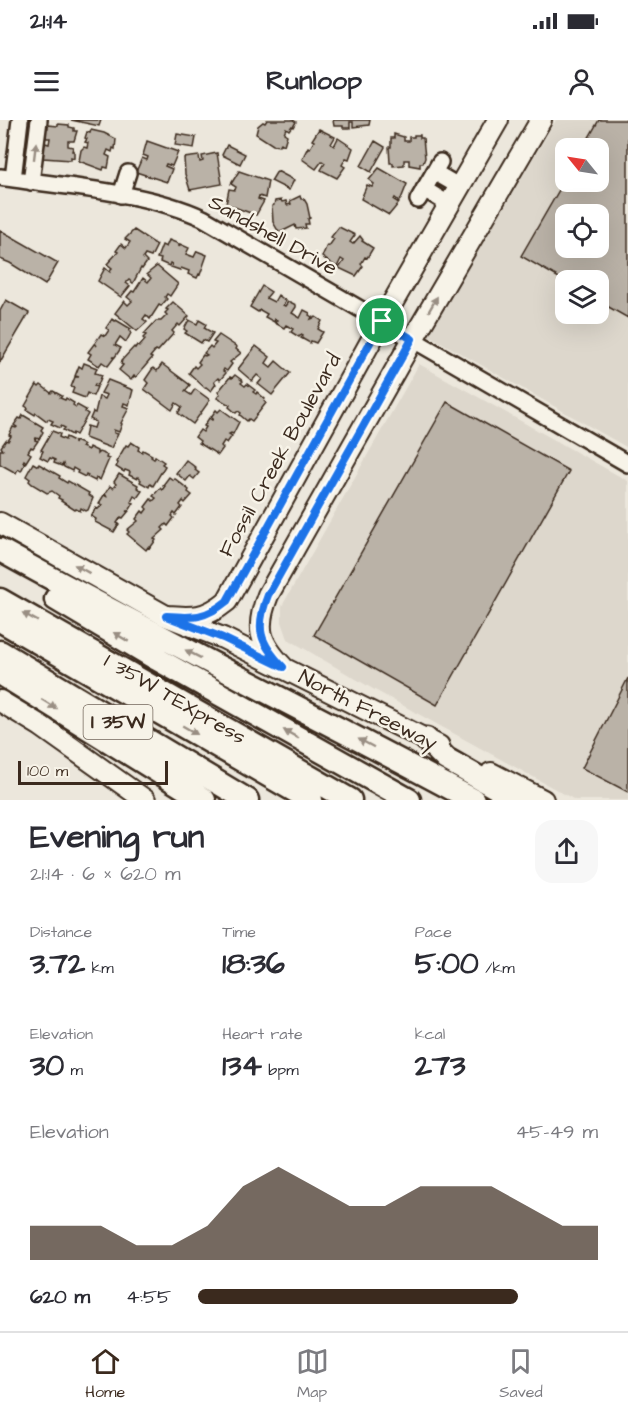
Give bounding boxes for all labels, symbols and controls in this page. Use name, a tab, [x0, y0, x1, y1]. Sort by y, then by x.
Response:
text: 21:14	[30, 6, 67, 37]
text: Runloop	[266, 62, 362, 100]
icon: menu	[30, 65, 63, 98]
icon: person	[565, 65, 598, 98]
north arrow	[555, 138, 609, 192]
map controls	[555, 138, 609, 324]
one-way arrow	[31, 141, 40, 160]
street label: Sandshell Drive	[203, 188, 343, 282]
button: locate	[555, 204, 609, 258]
button: layers	[555, 270, 609, 324]
pin	[356, 295, 407, 346]
one-way arrow	[428, 295, 438, 312]
icon: arrive	[365, 304, 398, 337]
street label: Fossil Creek Boulevard	[212, 348, 348, 562]
one-way arrow	[73, 564, 90, 574]
one-way arrow	[21, 612, 38, 622]
one-way arrow	[113, 632, 129, 643]
street label: I 35W TEXpress	[100, 648, 250, 750]
one-way arrow	[184, 649, 201, 659]
street label: North Freeway	[293, 663, 443, 759]
one-way arrow	[41, 699, 58, 710]
road number: I 35W	[84, 705, 152, 739]
one-way arrow	[182, 725, 198, 736]
one-way arrow	[282, 729, 299, 739]
one-way arrow	[358, 738, 375, 748]
scale bar	[18, 758, 168, 786]
text: 100 m	[27, 760, 68, 782]
text: Evening run	[30, 814, 204, 860]
button: share	[535, 820, 598, 883]
text: 21:14 · 6 × 620 m	[30, 860, 181, 888]
text: Distance	[30, 921, 92, 943]
text: Time	[222, 921, 256, 943]
text: Pace	[415, 921, 452, 943]
text: 3.72	[30, 943, 85, 985]
text: 18:36	[222, 943, 285, 985]
text: 5:00	[415, 943, 479, 985]
text: km	[85, 957, 114, 979]
text: /km	[479, 957, 515, 979]
text: Elevation	[30, 1023, 93, 1045]
text: Heart rate	[222, 1023, 303, 1045]
text: kcal	[415, 1023, 445, 1045]
text: 30	[30, 1045, 64, 1087]
text: 134	[222, 1045, 262, 1087]
text: 273	[415, 1045, 466, 1087]
text: m	[64, 1059, 83, 1081]
text: bpm	[262, 1059, 299, 1081]
text: Elevation	[30, 1118, 109, 1146]
text: 45–49 m	[515, 1118, 598, 1146]
text: 620 m	[30, 1283, 90, 1311]
text: 4:55	[126, 1283, 171, 1311]
tab: Home	[85, 1345, 125, 1403]
tab: Map	[296, 1345, 329, 1403]
tab: Saved	[499, 1345, 543, 1403]

